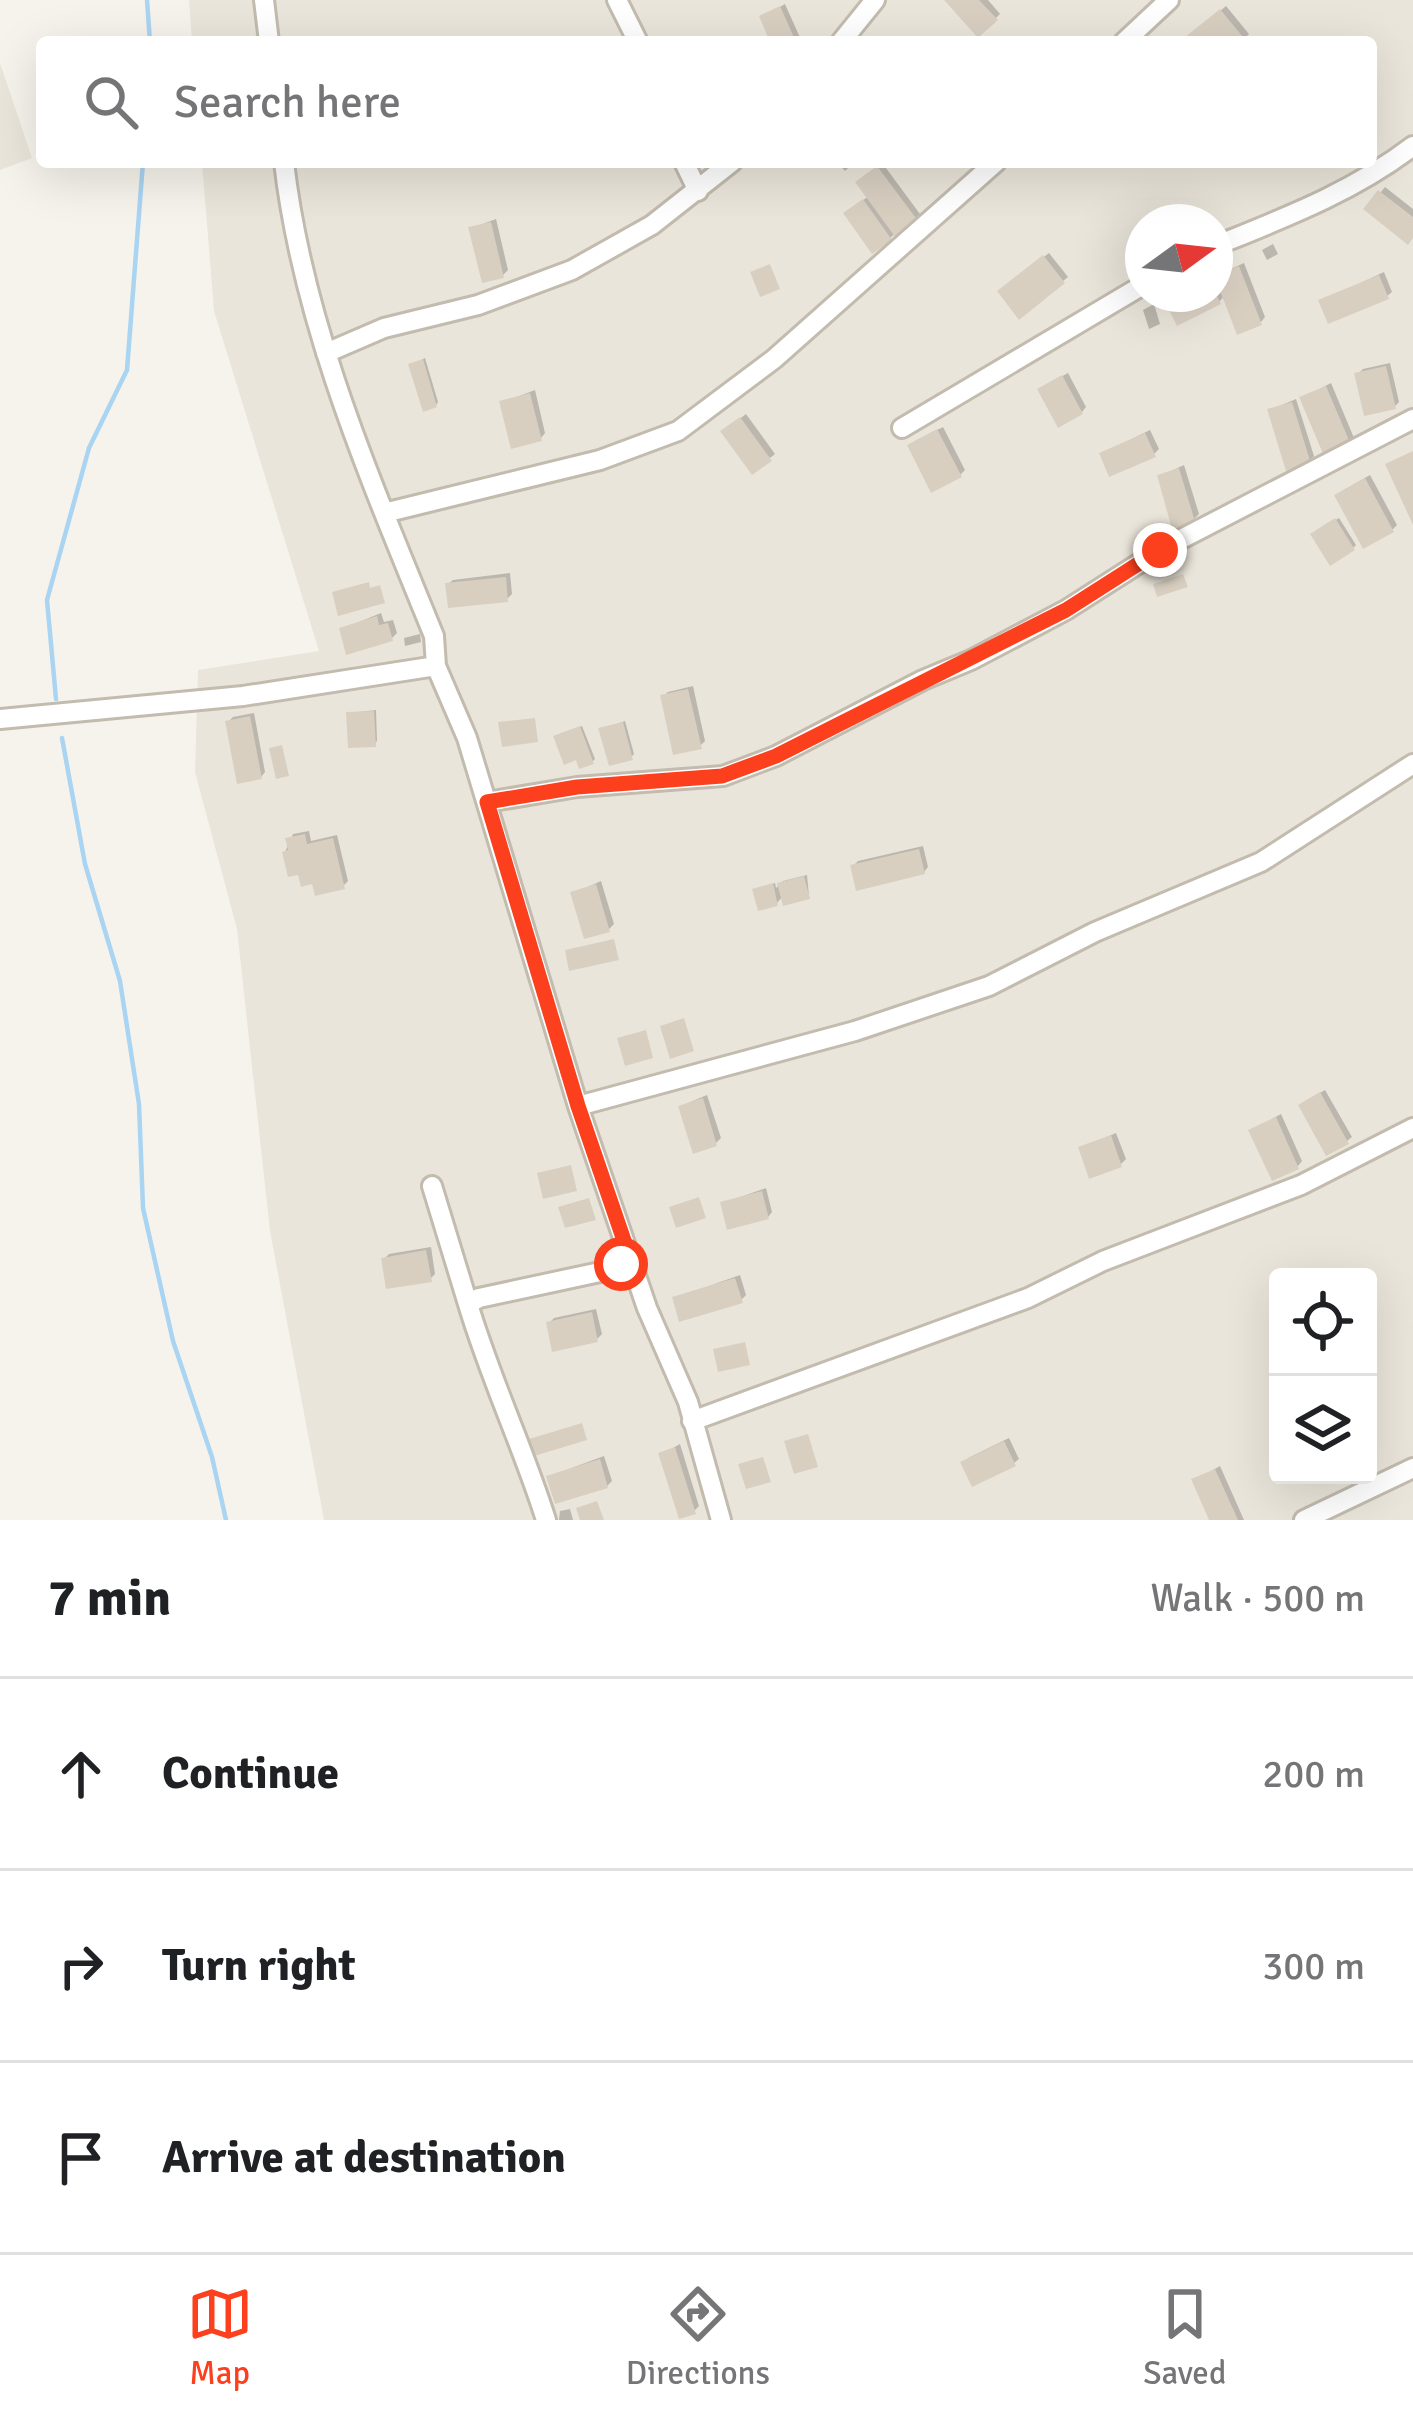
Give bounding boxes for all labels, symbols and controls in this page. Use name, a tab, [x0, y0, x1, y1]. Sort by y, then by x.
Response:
search box	[36, 36, 1377, 168]
icon: search	[78, 69, 144, 135]
text: Search here	[174, 75, 401, 130]
north arrow	[1125, 204, 1233, 312]
route end	[1133, 523, 1187, 577]
route start	[594, 1237, 648, 1291]
map controls	[1269, 1268, 1377, 1484]
button: locate	[1269, 1268, 1377, 1376]
button: layers	[1269, 1376, 1377, 1484]
text: 7 min	[48, 1567, 171, 1630]
text: Walk · 500 m	[1151, 1574, 1365, 1622]
icon: ahead	[48, 1741, 114, 1807]
text: Continue	[162, 1746, 339, 1801]
text: 200 m	[1262, 1750, 1365, 1798]
icon: right	[48, 1933, 114, 1999]
text: Turn right	[162, 1938, 356, 1993]
text: 300 m	[1262, 1942, 1365, 1990]
icon: arrive	[48, 2125, 114, 2191]
text: Arrive at destination	[162, 2130, 566, 2185]
tab: Map	[187, 2281, 253, 2394]
tab: Directions	[626, 2281, 770, 2394]
tab: Saved	[1143, 2281, 1226, 2394]

